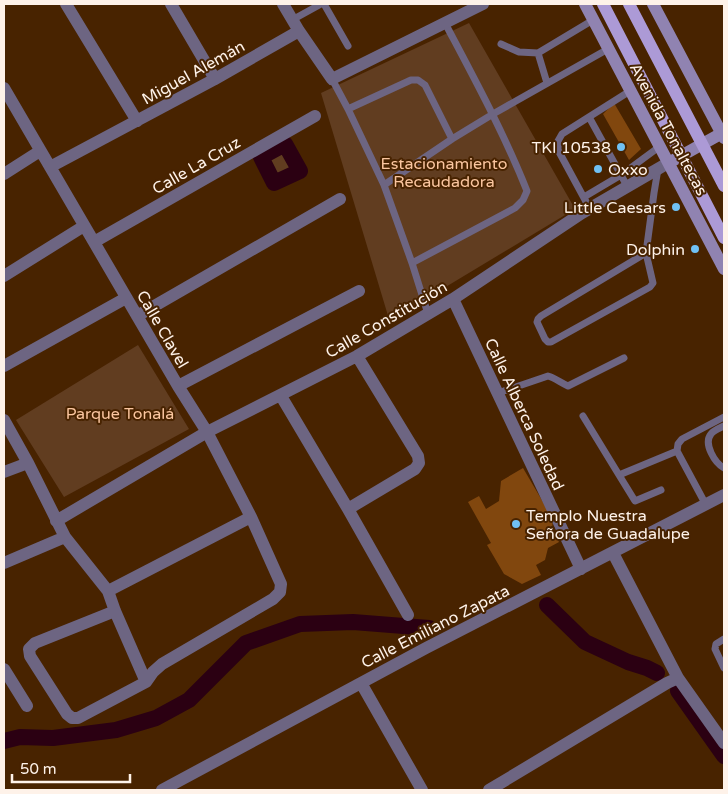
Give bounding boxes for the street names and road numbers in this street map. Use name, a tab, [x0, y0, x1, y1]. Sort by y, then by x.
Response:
street label: Miguel Alemán	[139, 36, 248, 109]
street label: Avenida Tonaltecas	[625, 60, 711, 199]
street label: Calle La Cruz	[149, 133, 244, 199]
street label: Calle Constitución	[322, 277, 451, 363]
street label: Calle Clavel	[132, 287, 192, 372]
street label: Calle Alberca Soledad	[480, 335, 568, 494]
street label: Calle Emiliano Zapata	[358, 581, 513, 673]

